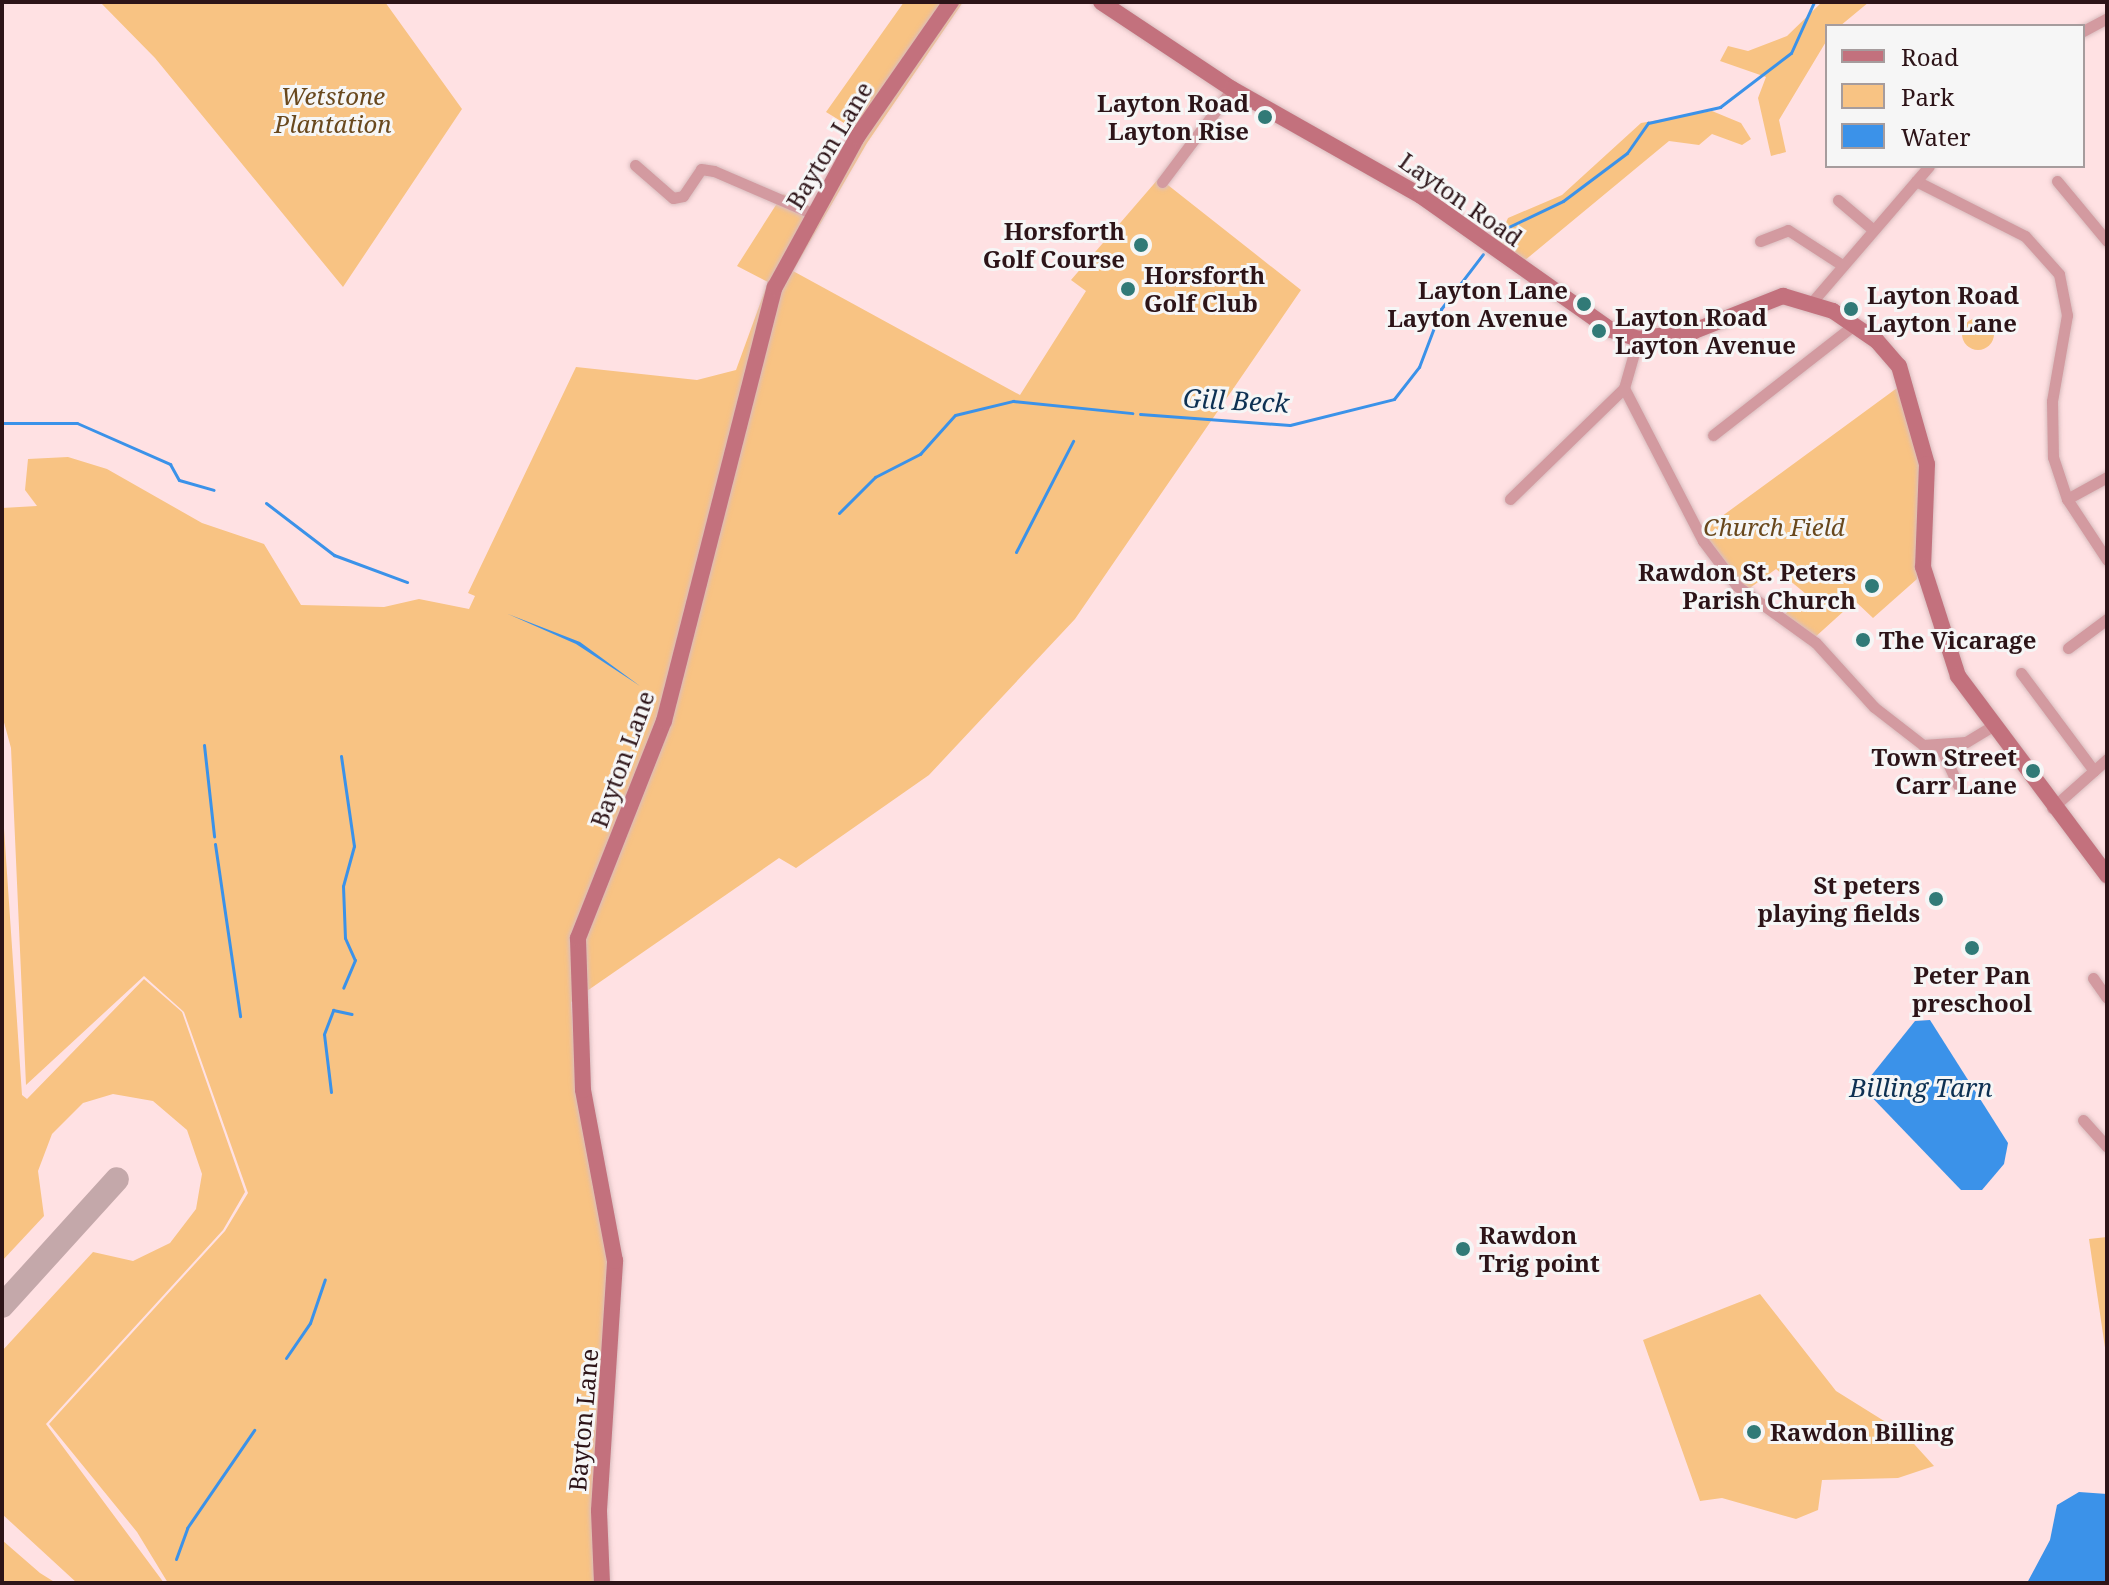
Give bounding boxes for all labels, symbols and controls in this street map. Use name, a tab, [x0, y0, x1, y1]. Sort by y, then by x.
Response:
legend	[1825, 24, 2085, 168]
text: Road	[1901, 40, 1959, 73]
street label: Bayton Lane	[780, 76, 878, 214]
text: Park	[1901, 80, 1954, 113]
park label: Wetstone Plantation	[274, 82, 392, 138]
place label: Layton Road Layton Rise	[1097, 89, 1249, 145]
marker: Layton Road Layton Rise	[1256, 108, 1274, 126]
text: Water	[1901, 120, 1971, 153]
street label: Layton Road	[1394, 146, 1528, 252]
place label: Horsforth Golf Course	[983, 217, 1125, 273]
marker: Horsforth Golf Course	[1132, 236, 1150, 254]
place label: Horsforth Golf Club	[1144, 261, 1265, 317]
place label: Layton Lane Layton Avenue	[1387, 276, 1568, 332]
marker: Horsforth Golf Club	[1119, 280, 1137, 298]
place label: Layton Road Layton Lane	[1867, 281, 2019, 337]
marker: Layton Lane Layton Avenue	[1575, 295, 1593, 313]
marker: Layton Road Layton Lane	[1842, 300, 1860, 318]
place label: Layton Road Layton Avenue	[1615, 303, 1796, 359]
marker: Layton Road Layton Avenue	[1590, 322, 1608, 340]
water label: Gill Beck	[1182, 383, 1290, 419]
park label: Church Field	[1703, 513, 1845, 541]
place label: Rawdon St. Peters Parish Church	[1638, 558, 1856, 614]
marker: Rawdon St. Peters Parish Church	[1863, 577, 1881, 595]
place label: The Vicarage	[1879, 626, 2037, 654]
marker: The Vicarage	[1854, 631, 1872, 649]
street label: Bayton Lane	[584, 687, 660, 831]
place label: Town Street Carr Lane	[1871, 743, 2017, 799]
marker: Town Street Carr Lane	[2024, 762, 2042, 780]
place label: St peters playing fields	[1758, 871, 1920, 927]
marker: St peters playing fields	[1927, 890, 1945, 908]
marker: Peter Pan preschool	[1963, 939, 1981, 957]
place label: Peter Pan preschool	[1912, 961, 2032, 1017]
water label: Billing Tarn	[1849, 1072, 1993, 1104]
place label: Rawdon Trig point	[1479, 1221, 1600, 1277]
marker: Rawdon Trig point	[1454, 1240, 1472, 1258]
street label: Bayton Lane	[562, 1347, 604, 1493]
place label: Rawdon Billing	[1770, 1418, 1954, 1446]
marker: Rawdon Billing	[1745, 1423, 1763, 1441]

